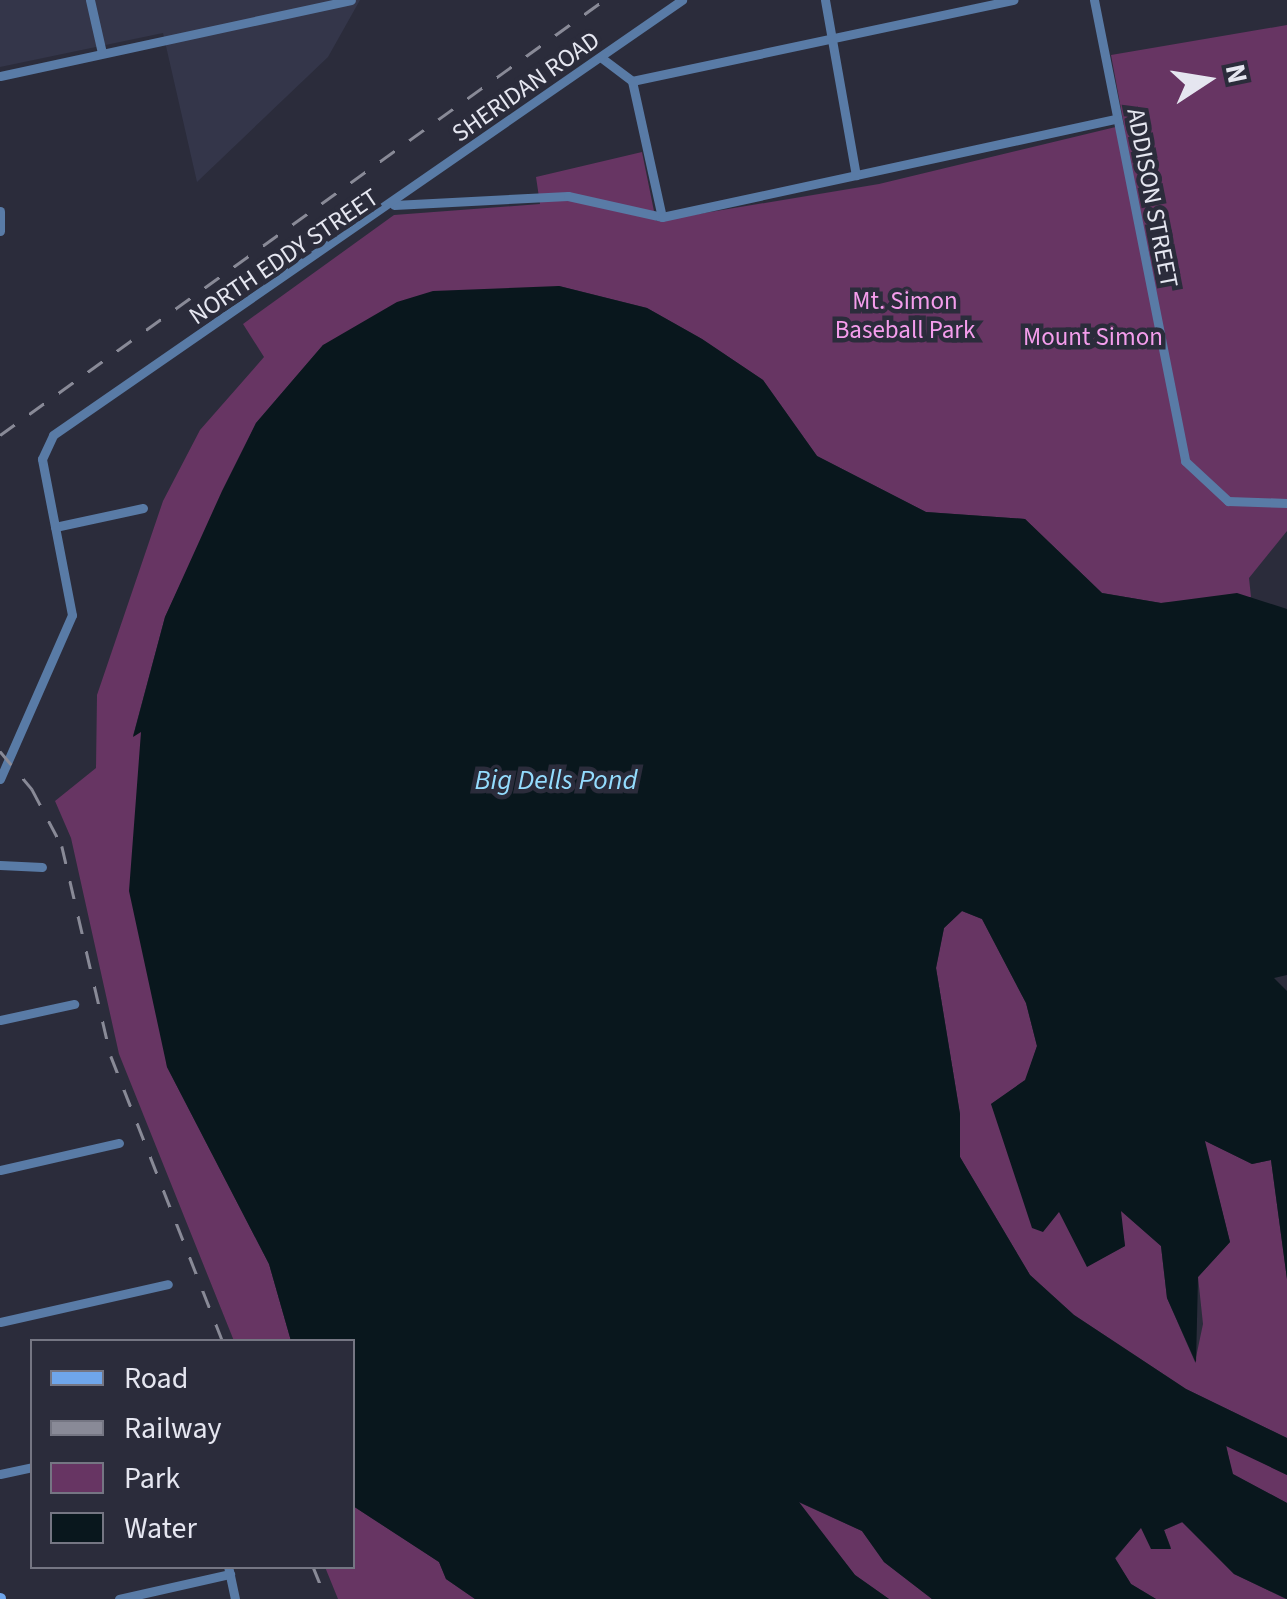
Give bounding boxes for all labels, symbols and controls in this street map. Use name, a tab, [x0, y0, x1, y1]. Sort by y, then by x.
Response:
street label: SHERIDAN ROAD	[447, 25, 605, 149]
north arrow	[1157, 30, 1257, 130]
text: N	[1215, 60, 1258, 87]
street label: ADDISON STREET	[1120, 106, 1184, 290]
street label: NORTH EDDY STREET	[184, 183, 384, 331]
park label: Mt. Simon Baseball Park	[835, 287, 975, 346]
park label: Mount Simon	[1023, 322, 1163, 352]
water label: Big Dells Pond	[475, 763, 637, 797]
legend	[30, 1339, 355, 1569]
text: Road	[124, 1357, 188, 1400]
text: Railway	[124, 1407, 222, 1450]
text: Park	[124, 1457, 180, 1500]
text: Water	[124, 1507, 197, 1550]

